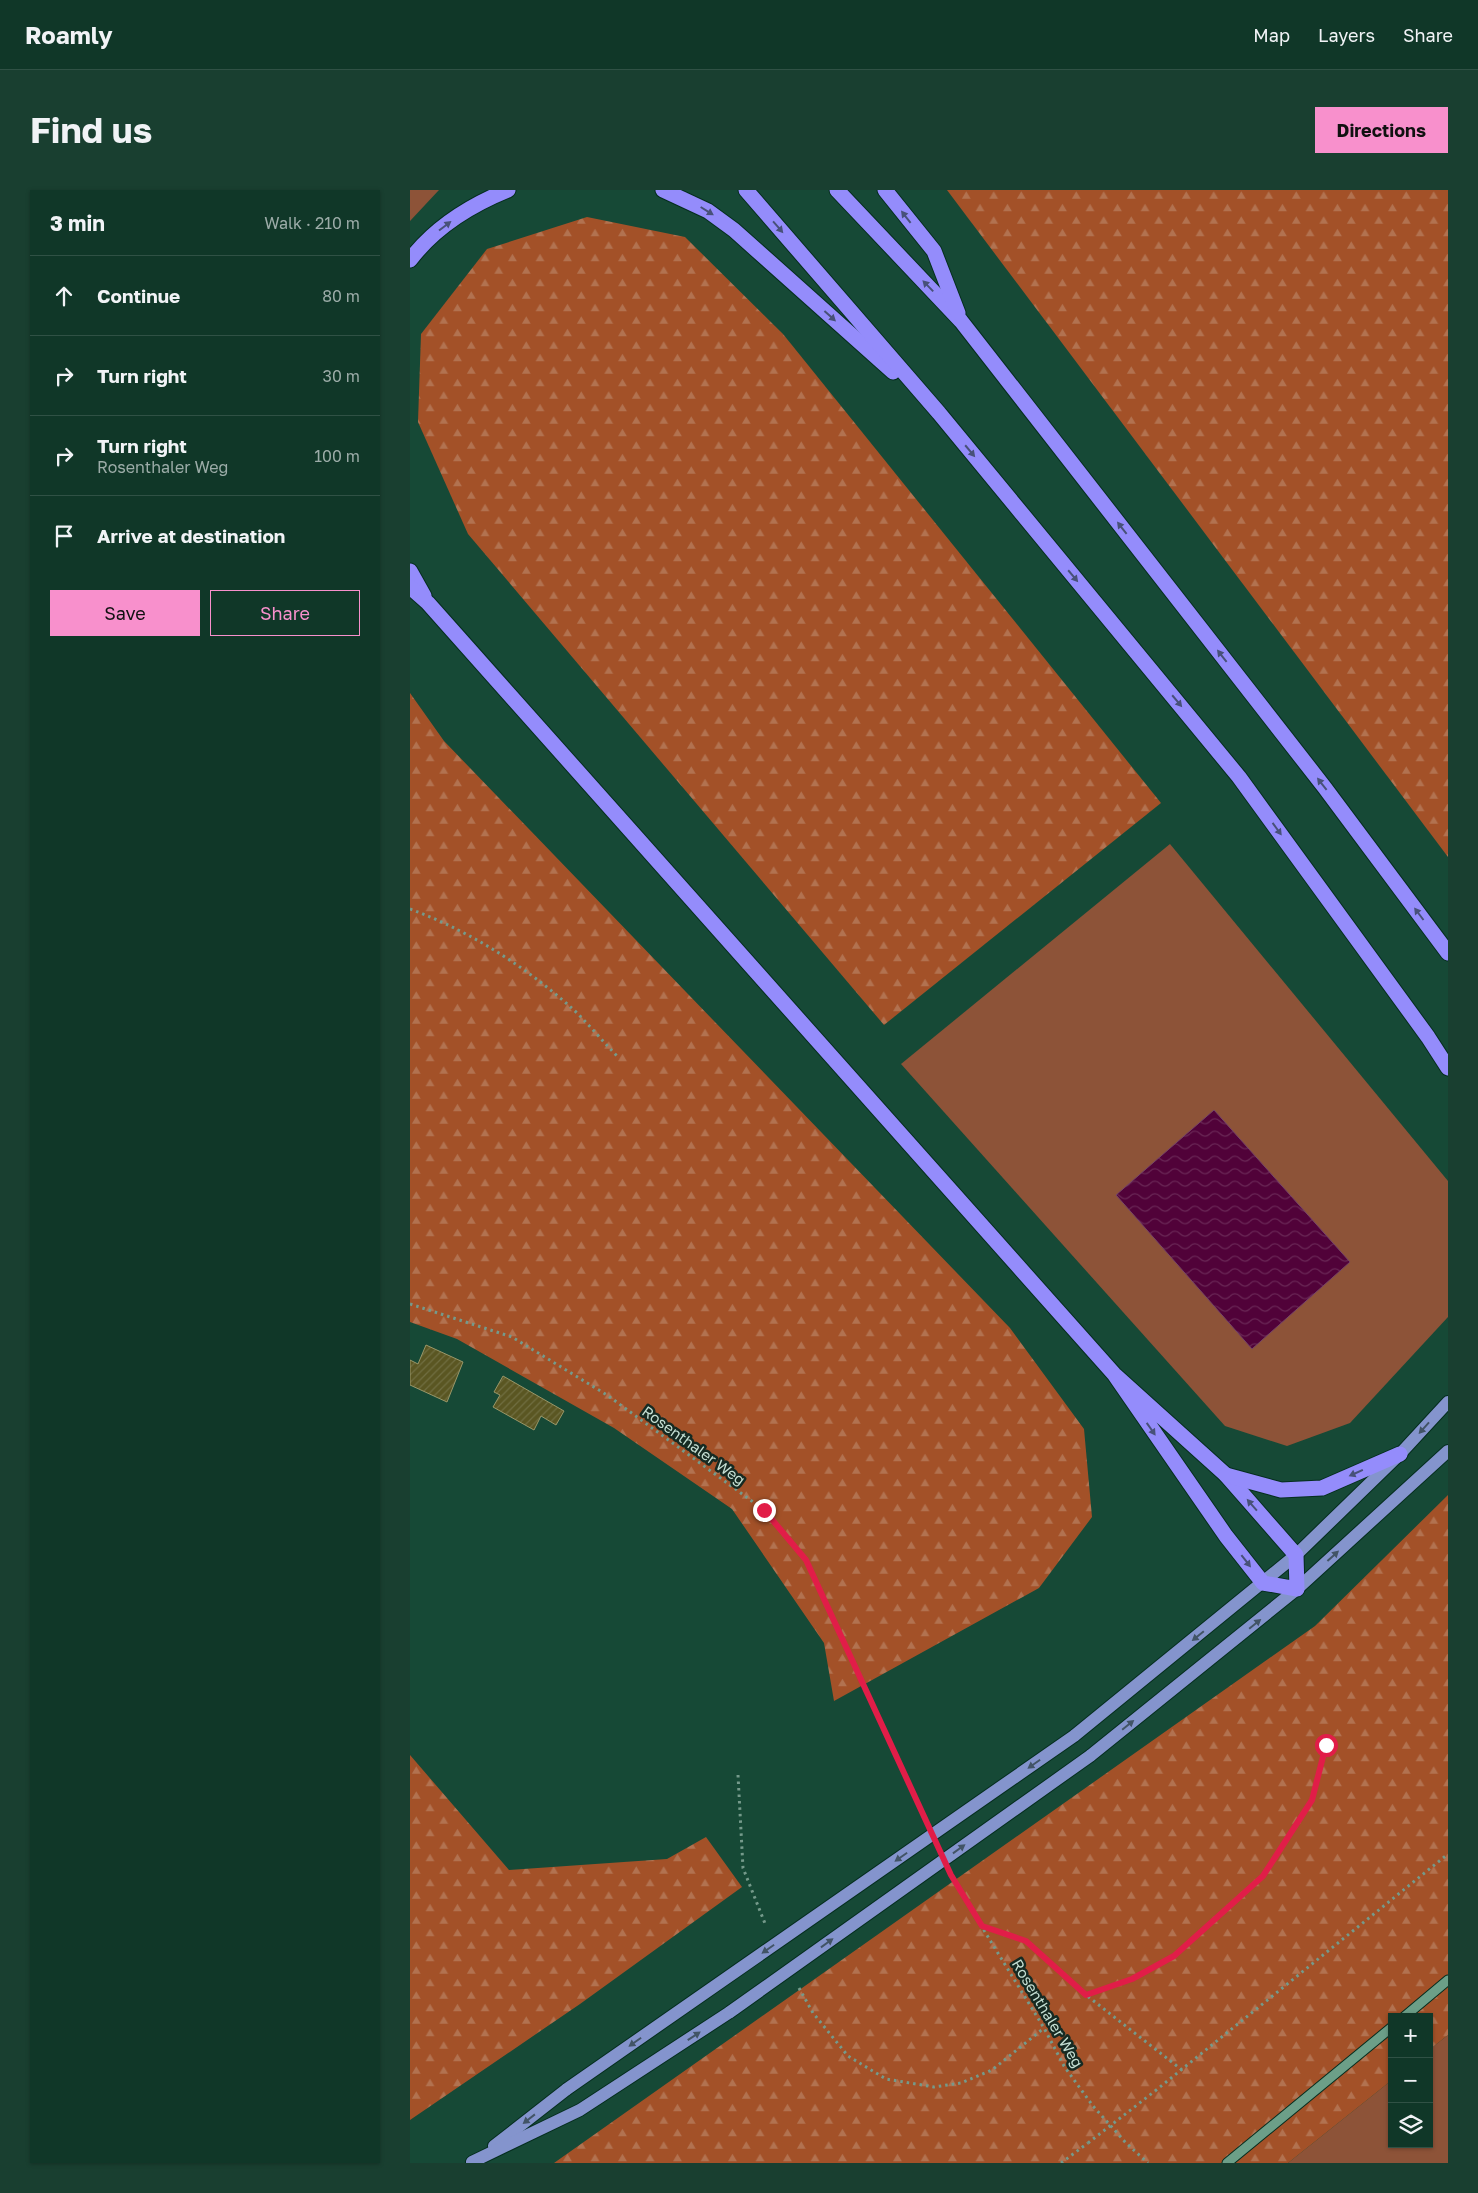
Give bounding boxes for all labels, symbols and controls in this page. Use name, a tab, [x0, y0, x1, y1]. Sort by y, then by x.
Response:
text: Roamly	[25, 20, 113, 49]
text: Map	[1253, 24, 1290, 46]
text: Layers	[1318, 24, 1375, 46]
text: Share	[1403, 24, 1453, 46]
button: Directions	[1315, 107, 1448, 153]
text: Find us	[30, 109, 152, 151]
one-way arrow	[700, 207, 713, 216]
text: 3 min	[50, 210, 105, 236]
one-way arrow	[901, 211, 912, 224]
text: Walk · 210 m	[264, 213, 360, 233]
one-way arrow	[438, 220, 451, 231]
one-way arrow	[772, 220, 784, 232]
one-way arrow	[922, 280, 934, 292]
icon: ahead	[50, 282, 78, 310]
text: Continue	[97, 284, 180, 307]
text: 80 m	[322, 286, 360, 306]
one-way arrow	[824, 310, 836, 322]
icon: right	[50, 362, 78, 390]
text: Turn right	[97, 364, 187, 387]
text: 30 m	[323, 366, 360, 386]
text: Turn right	[97, 434, 187, 457]
icon: right	[50, 442, 78, 470]
one-way arrow	[964, 444, 976, 456]
text: 100 m	[314, 446, 360, 466]
text: Rosenthaler Weg	[97, 457, 228, 477]
one-way arrow	[1117, 521, 1127, 535]
icon: arrive	[50, 522, 78, 550]
text: Arrive at destination	[97, 524, 285, 547]
one-way arrow	[1068, 569, 1079, 582]
button: Save	[50, 590, 200, 636]
button: Share	[210, 590, 360, 636]
one-way arrow	[1217, 649, 1227, 663]
one-way arrow	[1171, 694, 1182, 707]
one-way arrow	[1316, 778, 1327, 791]
one-way arrow	[1272, 822, 1282, 836]
one-way arrow	[1414, 907, 1424, 921]
street label: Rosenthaler Weg	[639, 1402, 749, 1488]
one-way arrow	[1418, 1421, 1430, 1433]
one-way arrow	[1146, 1422, 1156, 1436]
one-way arrow	[1349, 1470, 1363, 1478]
route end	[753, 1499, 776, 1522]
one-way arrow	[1247, 1499, 1258, 1512]
one-way arrow	[1327, 1550, 1339, 1562]
one-way arrow	[1240, 1554, 1251, 1567]
one-way arrow	[1248, 1618, 1261, 1629]
one-way arrow	[1192, 1631, 1205, 1642]
one-way arrow	[1121, 1720, 1134, 1731]
route start	[1315, 1734, 1338, 1757]
one-way arrow	[1028, 1759, 1041, 1769]
one-way arrow	[953, 1844, 966, 1854]
one-way arrow	[895, 1851, 908, 1862]
one-way arrow	[820, 1938, 834, 1948]
one-way arrow	[761, 1944, 775, 1954]
street label: Rosenthaler Weg	[1009, 1956, 1087, 2070]
map controls	[1388, 2013, 1433, 2148]
button: +	[1388, 2013, 1433, 2058]
one-way arrow	[688, 2031, 701, 2040]
one-way arrow	[628, 2037, 641, 2047]
button: −	[1388, 2058, 1433, 2103]
button: layers	[1388, 2103, 1433, 2148]
one-way arrow	[522, 2114, 536, 2124]

